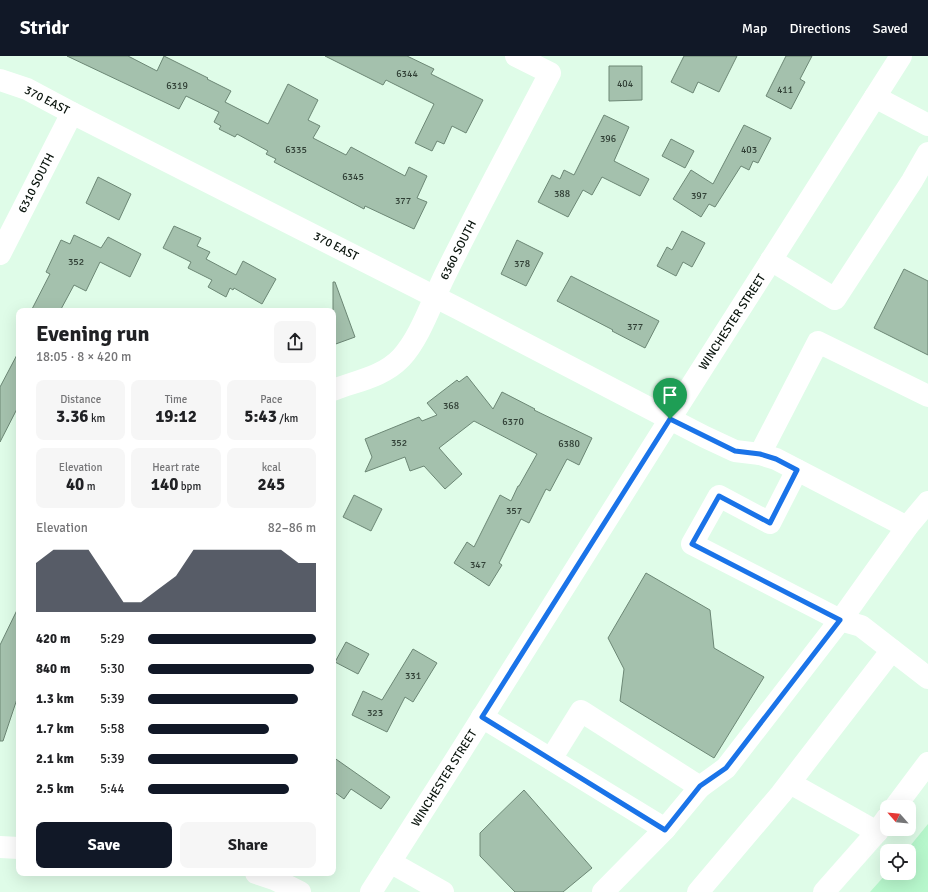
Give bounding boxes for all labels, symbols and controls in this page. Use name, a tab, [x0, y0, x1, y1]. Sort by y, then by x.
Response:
text: Stridr	[20, 16, 69, 40]
text: Map	[742, 20, 768, 37]
text: Directions	[790, 20, 851, 37]
text: Saved	[873, 20, 908, 37]
house number: 6344	[396, 68, 418, 80]
house number: 404	[617, 78, 634, 90]
house number: 6319	[166, 80, 188, 92]
street label: 370 EAST	[22, 83, 72, 118]
house number: 411	[777, 84, 793, 96]
house number: 396	[600, 133, 616, 145]
house number: 6335	[285, 144, 307, 156]
house number: 403	[741, 144, 757, 156]
street label: 6310 SOUTH	[15, 151, 58, 216]
house number: 6345	[342, 171, 364, 183]
house number: 388	[554, 188, 570, 200]
house number: 397	[691, 190, 707, 202]
house number: 377	[395, 195, 411, 207]
street label: 6360 SOUTH	[437, 218, 480, 283]
street label: 370 EAST	[311, 229, 361, 264]
house number: 352	[68, 256, 84, 268]
house number: 378	[514, 258, 530, 270]
street label: WINCHESTER STREET	[696, 271, 769, 373]
text: Evening run	[36, 320, 150, 347]
button: share	[274, 321, 316, 363]
house number: 377	[627, 321, 643, 333]
text: 18:05 · 8 × 420 m	[36, 349, 131, 365]
pin	[653, 378, 687, 419]
icon: arrive	[659, 384, 681, 406]
text: Distance	[60, 393, 101, 406]
text: Time	[165, 393, 187, 406]
text: Pace	[260, 393, 282, 406]
house number: 368	[443, 400, 459, 412]
text: 3.36	[56, 406, 89, 427]
text: 19:12	[155, 406, 197, 427]
text: 5:43	[244, 406, 277, 427]
text: km	[89, 412, 105, 425]
text: /km	[277, 412, 298, 425]
house number: 6370	[502, 416, 524, 428]
house number: 352	[391, 437, 407, 449]
house number: 6380	[558, 438, 580, 450]
text: Elevation	[59, 461, 103, 474]
text: Heart rate	[152, 461, 200, 474]
text: kcal	[262, 461, 281, 474]
text: 40	[66, 474, 84, 495]
text: 140	[151, 474, 178, 495]
text: 245	[258, 474, 285, 495]
text: m	[84, 480, 95, 493]
text: bpm	[178, 480, 201, 493]
house number: 357	[506, 505, 522, 517]
text: Elevation	[36, 520, 88, 536]
text: 82–86 m	[268, 520, 316, 536]
house number: 347	[470, 559, 486, 571]
text: 420 m	[36, 631, 70, 647]
text: 5:29	[100, 631, 125, 647]
text: 840 m	[36, 661, 70, 677]
text: 5:30	[100, 661, 125, 677]
house number: 331	[405, 670, 421, 682]
text: 1.3 km	[36, 691, 74, 707]
text: 5:39	[100, 691, 125, 707]
house number: 323	[367, 707, 383, 719]
text: 1.7 km	[36, 721, 74, 737]
text: 5:58	[100, 721, 125, 737]
street label: WINCHESTER STREET	[408, 727, 480, 830]
text: 2.1 km	[36, 751, 74, 767]
text: 5:39	[100, 751, 125, 767]
text: 2.5 km	[36, 781, 74, 797]
text: 5:44	[100, 781, 125, 797]
north arrow	[880, 800, 916, 836]
map controls	[880, 800, 916, 880]
button: Save	[36, 822, 172, 868]
button: Share	[180, 822, 316, 868]
button: locate	[880, 844, 916, 880]

